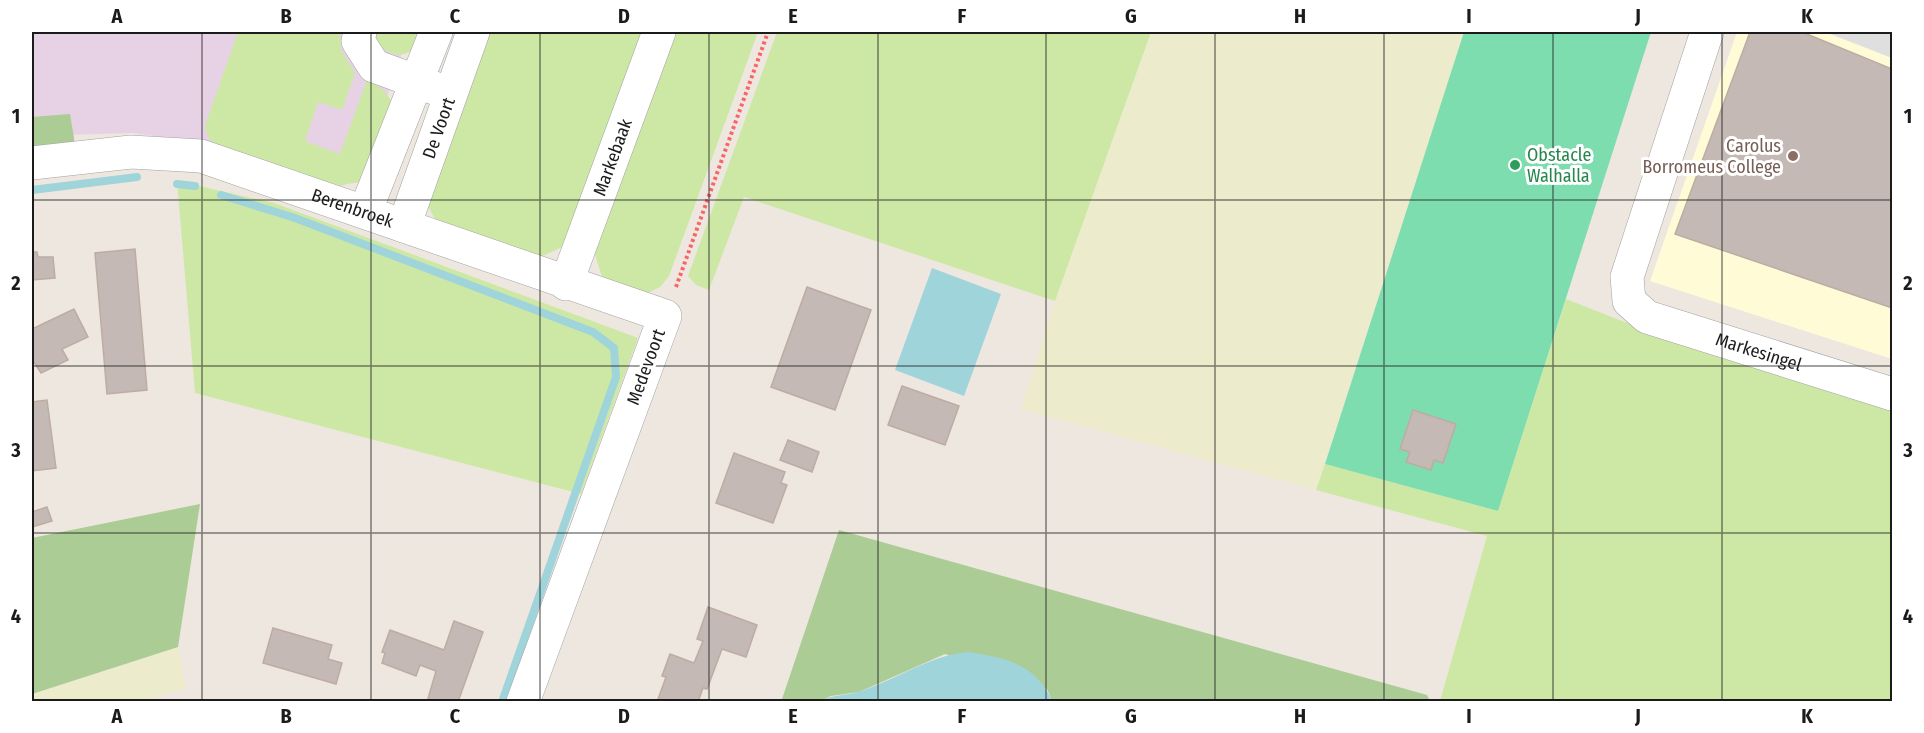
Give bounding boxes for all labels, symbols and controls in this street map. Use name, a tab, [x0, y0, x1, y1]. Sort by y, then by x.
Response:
text: A	[111, 4, 124, 28]
text: B	[280, 4, 292, 28]
text: C	[450, 4, 461, 28]
text: D	[618, 4, 630, 28]
text: E	[788, 4, 798, 28]
text: F	[958, 4, 967, 28]
text: G	[1125, 4, 1137, 28]
text: H	[1294, 4, 1306, 28]
text: I	[1466, 4, 1472, 28]
text: J	[1634, 4, 1641, 28]
text: K	[1801, 4, 1813, 28]
street label: De Voort	[418, 94, 460, 162]
text: 1	[12, 104, 20, 128]
text: 1	[1904, 104, 1912, 128]
street label: Markebaak	[588, 115, 637, 199]
place label: Carolus Borromeus College	[1642, 135, 1781, 178]
place label: Obstacle Walhalla	[1527, 144, 1592, 187]
marker: Carolus Borromeus College	[1786, 149, 1800, 163]
marker: Obstacle Walhalla	[1508, 158, 1522, 172]
street label: Berenbroek	[309, 184, 397, 233]
text: 2	[10, 271, 21, 295]
text: 2	[1902, 271, 1913, 295]
street label: Medevoort	[622, 326, 670, 408]
street label: Markesingel	[1713, 328, 1805, 376]
text: 3	[10, 438, 21, 462]
text: 3	[1902, 438, 1913, 462]
text: 4	[11, 604, 21, 628]
text: 4	[1903, 604, 1913, 628]
text: A	[111, 704, 124, 728]
text: B	[280, 704, 292, 728]
text: C	[450, 704, 461, 728]
text: D	[618, 704, 630, 728]
text: E	[788, 704, 798, 728]
text: F	[958, 704, 967, 728]
text: G	[1125, 704, 1137, 728]
text: H	[1294, 704, 1306, 728]
text: I	[1466, 704, 1472, 728]
text: J	[1634, 704, 1641, 728]
text: K	[1801, 704, 1813, 728]

